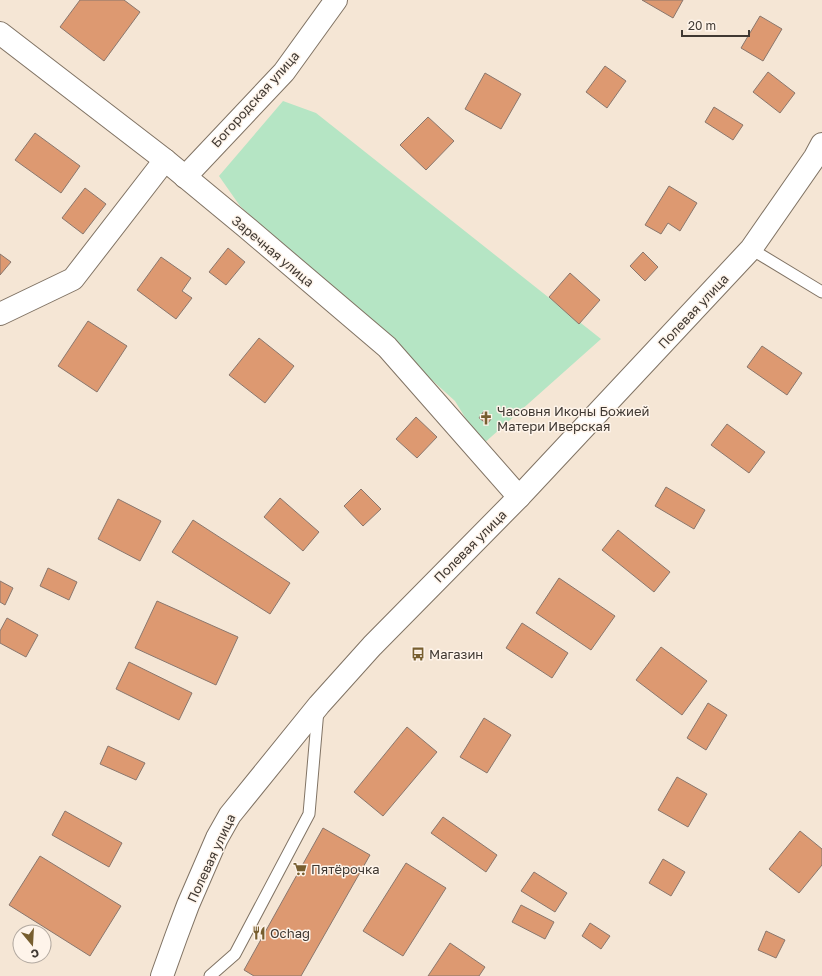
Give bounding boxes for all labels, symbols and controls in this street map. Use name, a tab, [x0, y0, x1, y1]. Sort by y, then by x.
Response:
scale bar	[682, 12, 749, 38]
text: 20 m	[688, 18, 716, 33]
street label: Богородская улица	[208, 48, 302, 150]
street label: Заречная улица	[229, 212, 317, 290]
street label: Полевая улица	[654, 270, 732, 352]
place label: Часовня Иконы Божией Матери Иверская	[497, 403, 649, 434]
church icon: Часовня Иконы Божией Матери Иверская	[478, 410, 494, 426]
street label: Полевая улица	[430, 506, 510, 586]
bus stop icon: Магазин	[410, 646, 426, 662]
place label: Магазин	[429, 646, 483, 662]
street label: Полевая улица	[183, 811, 239, 905]
supermarket icon: Пятёрочка	[292, 861, 308, 877]
place label: Пятёрочка	[311, 861, 380, 877]
north arrow	[12, 924, 52, 964]
restaurant icon: Ochag	[251, 925, 267, 941]
place label: Ochag	[270, 925, 310, 941]
text: С	[29, 947, 41, 961]

